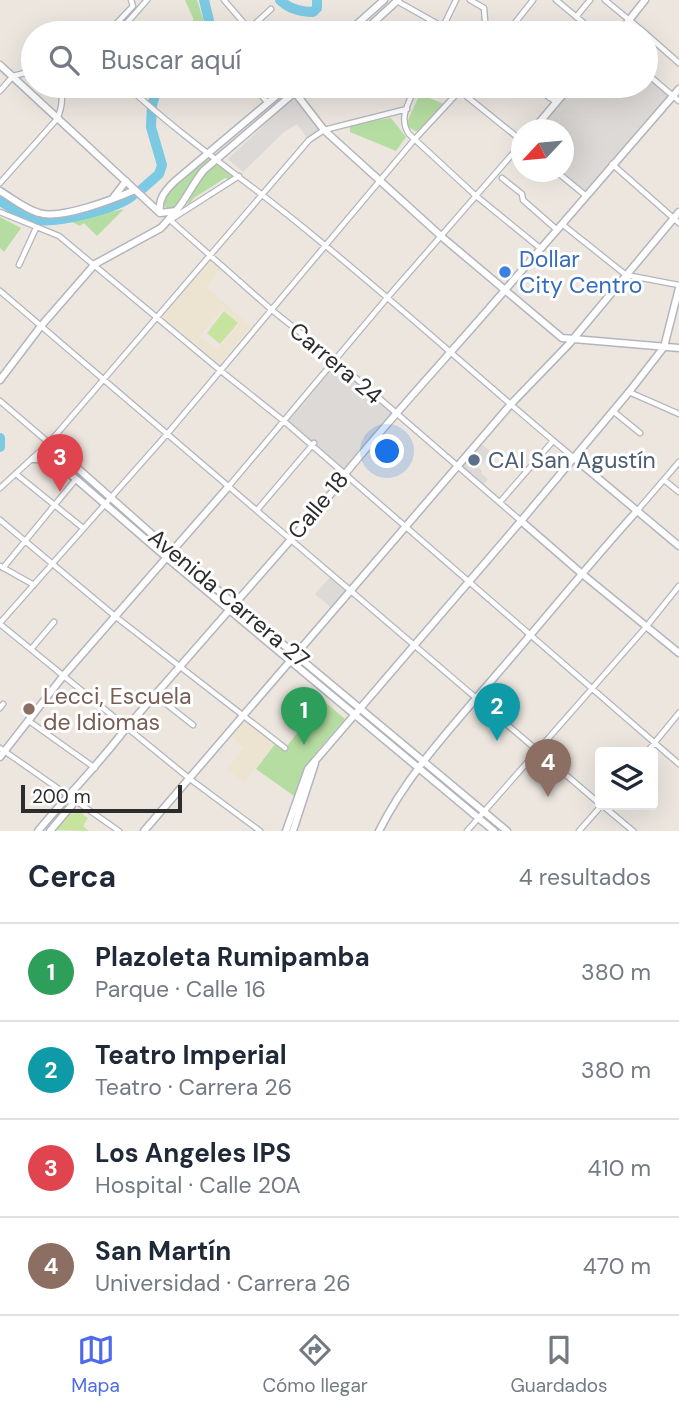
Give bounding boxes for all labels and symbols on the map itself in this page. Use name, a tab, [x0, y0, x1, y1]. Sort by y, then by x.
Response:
north arrow	[511, 119, 574, 182]
place label: Dollar City Centro	[519, 244, 642, 300]
marker: Dollar City Centro	[497, 264, 513, 280]
street label: Carrera 24	[283, 315, 389, 411]
pin: 3	[37, 434, 83, 492]
your location	[370, 434, 404, 468]
place label: CAI San Agustín	[488, 445, 656, 475]
marker: CAI San Agustín	[466, 452, 482, 468]
street label: Calle 18	[281, 465, 355, 545]
street label: Avenida Carrera 27	[142, 522, 316, 674]
place label: Lecci, Escuela de Idiomas	[43, 681, 191, 737]
pin: 2	[474, 683, 520, 741]
pin: 1	[281, 687, 327, 745]
marker: Lecci, Escuela de Idiomas	[21, 701, 37, 717]
pin: 4	[525, 739, 571, 797]
scale bar	[21, 782, 182, 814]

